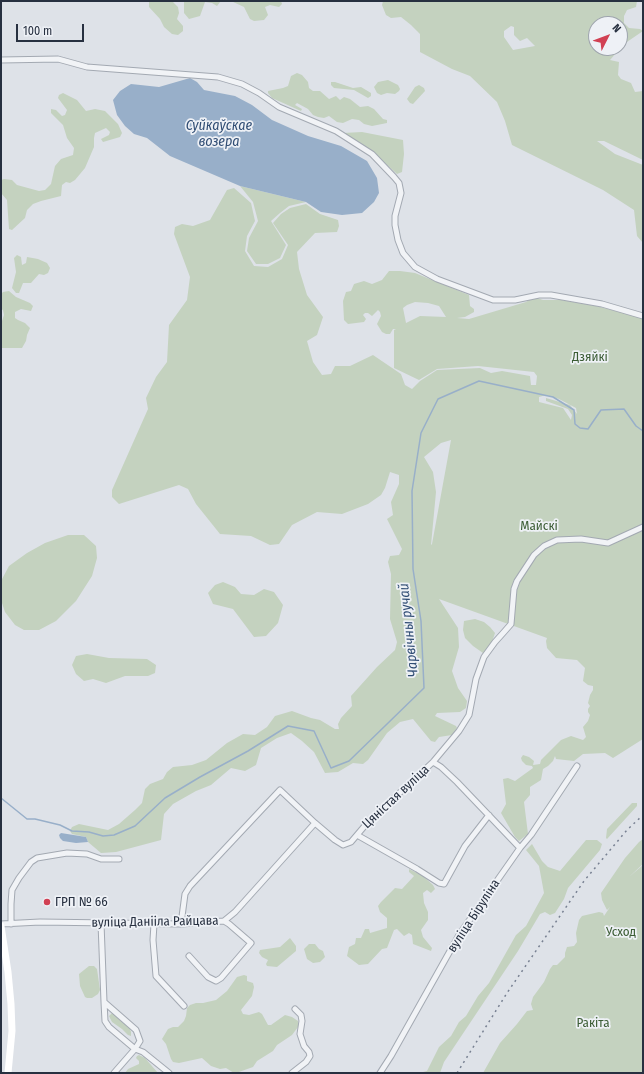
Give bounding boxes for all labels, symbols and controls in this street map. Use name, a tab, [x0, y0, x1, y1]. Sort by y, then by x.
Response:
scale bar	[18, 16, 86, 42]
north arrow	[588, 16, 628, 56]
text: N	[610, 22, 624, 35]
text: 100 m	[23, 24, 52, 38]
water label: Суйкаўскае возера	[186, 118, 252, 150]
park label: Дзяйкі	[572, 349, 608, 365]
park label: Майскі	[520, 518, 558, 534]
water label: Чарвічны ручай	[396, 582, 422, 678]
street label: Цяністая вуліца	[359, 762, 433, 832]
street label: вуліца Біруліна	[445, 876, 503, 956]
place label: ГРП № 66	[55, 894, 108, 910]
marker: ГРП № 66	[42, 897, 52, 907]
street label: вуліца Данііла Райцава	[91, 913, 219, 931]
park label: Усход	[606, 924, 636, 940]
park label: Ракіта	[576, 1015, 610, 1031]

